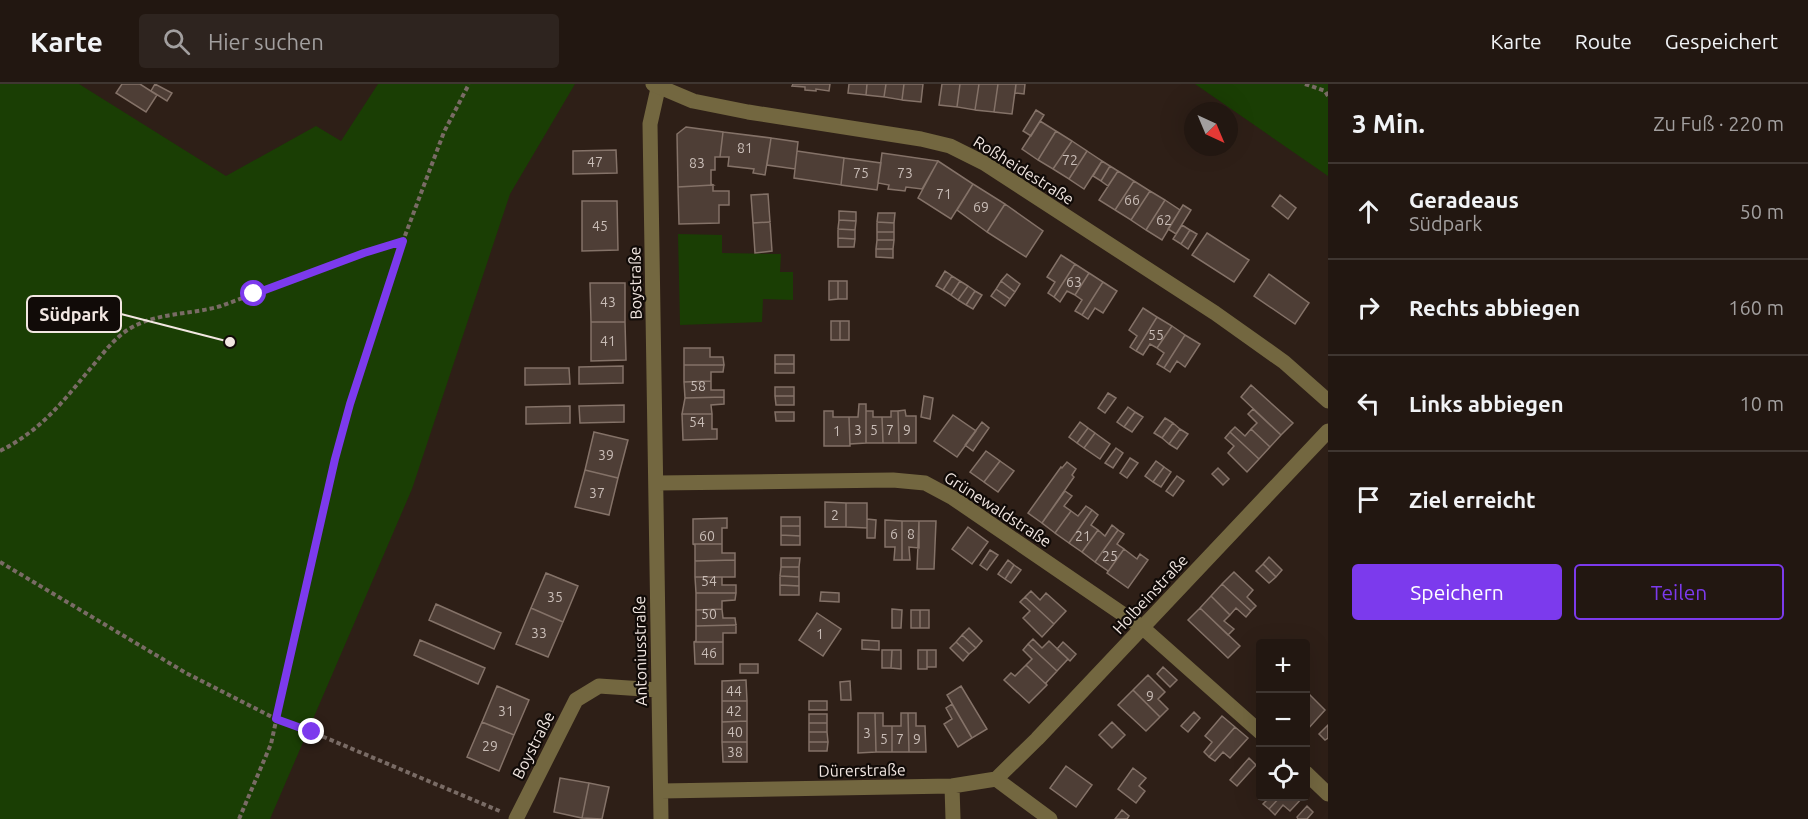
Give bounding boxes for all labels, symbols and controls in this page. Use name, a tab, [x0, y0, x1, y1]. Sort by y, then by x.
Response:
search box	[139, 14, 559, 68]
icon: search	[160, 25, 193, 58]
text: Karte	[30, 26, 103, 57]
text: Hier suchen	[208, 29, 324, 54]
text: Karte	[1490, 29, 1542, 53]
text: Route	[1575, 29, 1632, 53]
text: Gespeichert	[1665, 29, 1778, 53]
north arrow	[1184, 102, 1238, 156]
text: 3 Min.	[1352, 109, 1425, 138]
text: Zu Fuß · 220 m	[1653, 112, 1784, 135]
street label: Roßheidestraße	[970, 132, 1078, 208]
house number: 81	[737, 140, 753, 156]
house number: 72	[1062, 152, 1078, 168]
house number: 47	[587, 154, 603, 170]
house number: 83	[689, 155, 705, 171]
house number: 75	[853, 165, 869, 181]
house number: 73	[897, 165, 913, 181]
house number: 71	[936, 186, 952, 202]
text: Geradeaus	[1409, 187, 1519, 212]
house number: 66	[1124, 192, 1140, 208]
icon: ahead	[1352, 195, 1385, 228]
house number: 69	[973, 199, 989, 215]
text: 50 m	[1740, 200, 1784, 223]
house number: 62	[1156, 212, 1172, 228]
text: Südpark	[1409, 212, 1482, 235]
house number: 45	[592, 218, 608, 234]
street label: Boystraße	[625, 246, 645, 320]
house number: 63	[1066, 274, 1082, 290]
route start	[240, 280, 266, 306]
icon: right	[1352, 291, 1385, 324]
house number: 43	[600, 294, 616, 310]
text: Rechts abbiegen	[1409, 295, 1580, 320]
callout: Südpark	[27, 296, 121, 332]
text: 160 m	[1728, 296, 1784, 319]
text: Südpark	[39, 304, 109, 324]
house number: 55	[1148, 327, 1164, 343]
house number: 41	[600, 333, 616, 349]
house number: 58	[690, 378, 706, 394]
icon: left	[1352, 387, 1385, 420]
text: Links abbiegen	[1409, 391, 1564, 416]
text: 10 m	[1740, 392, 1784, 415]
house number: 54	[689, 414, 705, 430]
house number: 3	[854, 422, 862, 438]
house number: 5	[870, 422, 878, 438]
house number: 7	[886, 422, 894, 438]
house number: 9	[903, 422, 911, 438]
house number: 1	[833, 423, 841, 439]
house number: 39	[598, 447, 614, 463]
street label: Grünewaldstraße	[941, 468, 1055, 550]
icon: arrive	[1352, 483, 1385, 516]
house number: 37	[589, 485, 605, 501]
text: Ziel erreicht	[1409, 487, 1536, 512]
house number: 2	[831, 507, 839, 523]
house number: 6	[890, 526, 898, 542]
house number: 8	[907, 526, 915, 542]
house number: 60	[699, 528, 715, 544]
house number: 21	[1075, 528, 1091, 544]
house number: 25	[1102, 548, 1118, 564]
street label: Holbeinstraße	[1109, 551, 1191, 637]
button: Speichern	[1352, 564, 1562, 620]
button: Teilen	[1574, 564, 1784, 620]
house number: 54	[701, 573, 717, 589]
house number: 35	[547, 589, 563, 605]
street label: Antoniusstraße	[630, 596, 650, 706]
house number: 50	[701, 606, 717, 622]
house number: 33	[531, 625, 547, 641]
house number: 1	[816, 626, 824, 642]
map controls	[1256, 639, 1310, 801]
button: +	[1256, 639, 1310, 693]
house number: 46	[701, 645, 717, 661]
house number: 44	[726, 683, 742, 699]
house number: 9	[1146, 688, 1154, 704]
button: −	[1256, 693, 1310, 747]
house number: 31	[498, 703, 514, 719]
house number: 42	[726, 703, 742, 719]
street label: Boystraße	[508, 708, 558, 782]
route end	[298, 718, 324, 744]
house number: 40	[727, 724, 743, 740]
house number: 3	[863, 725, 871, 741]
house number: 5	[880, 731, 888, 747]
house number: 7	[896, 731, 904, 747]
house number: 9	[913, 731, 921, 747]
house number: 29	[482, 738, 498, 754]
house number: 38	[727, 744, 743, 760]
button: locate	[1256, 747, 1310, 801]
street label: Dürerstraße	[818, 760, 906, 780]

